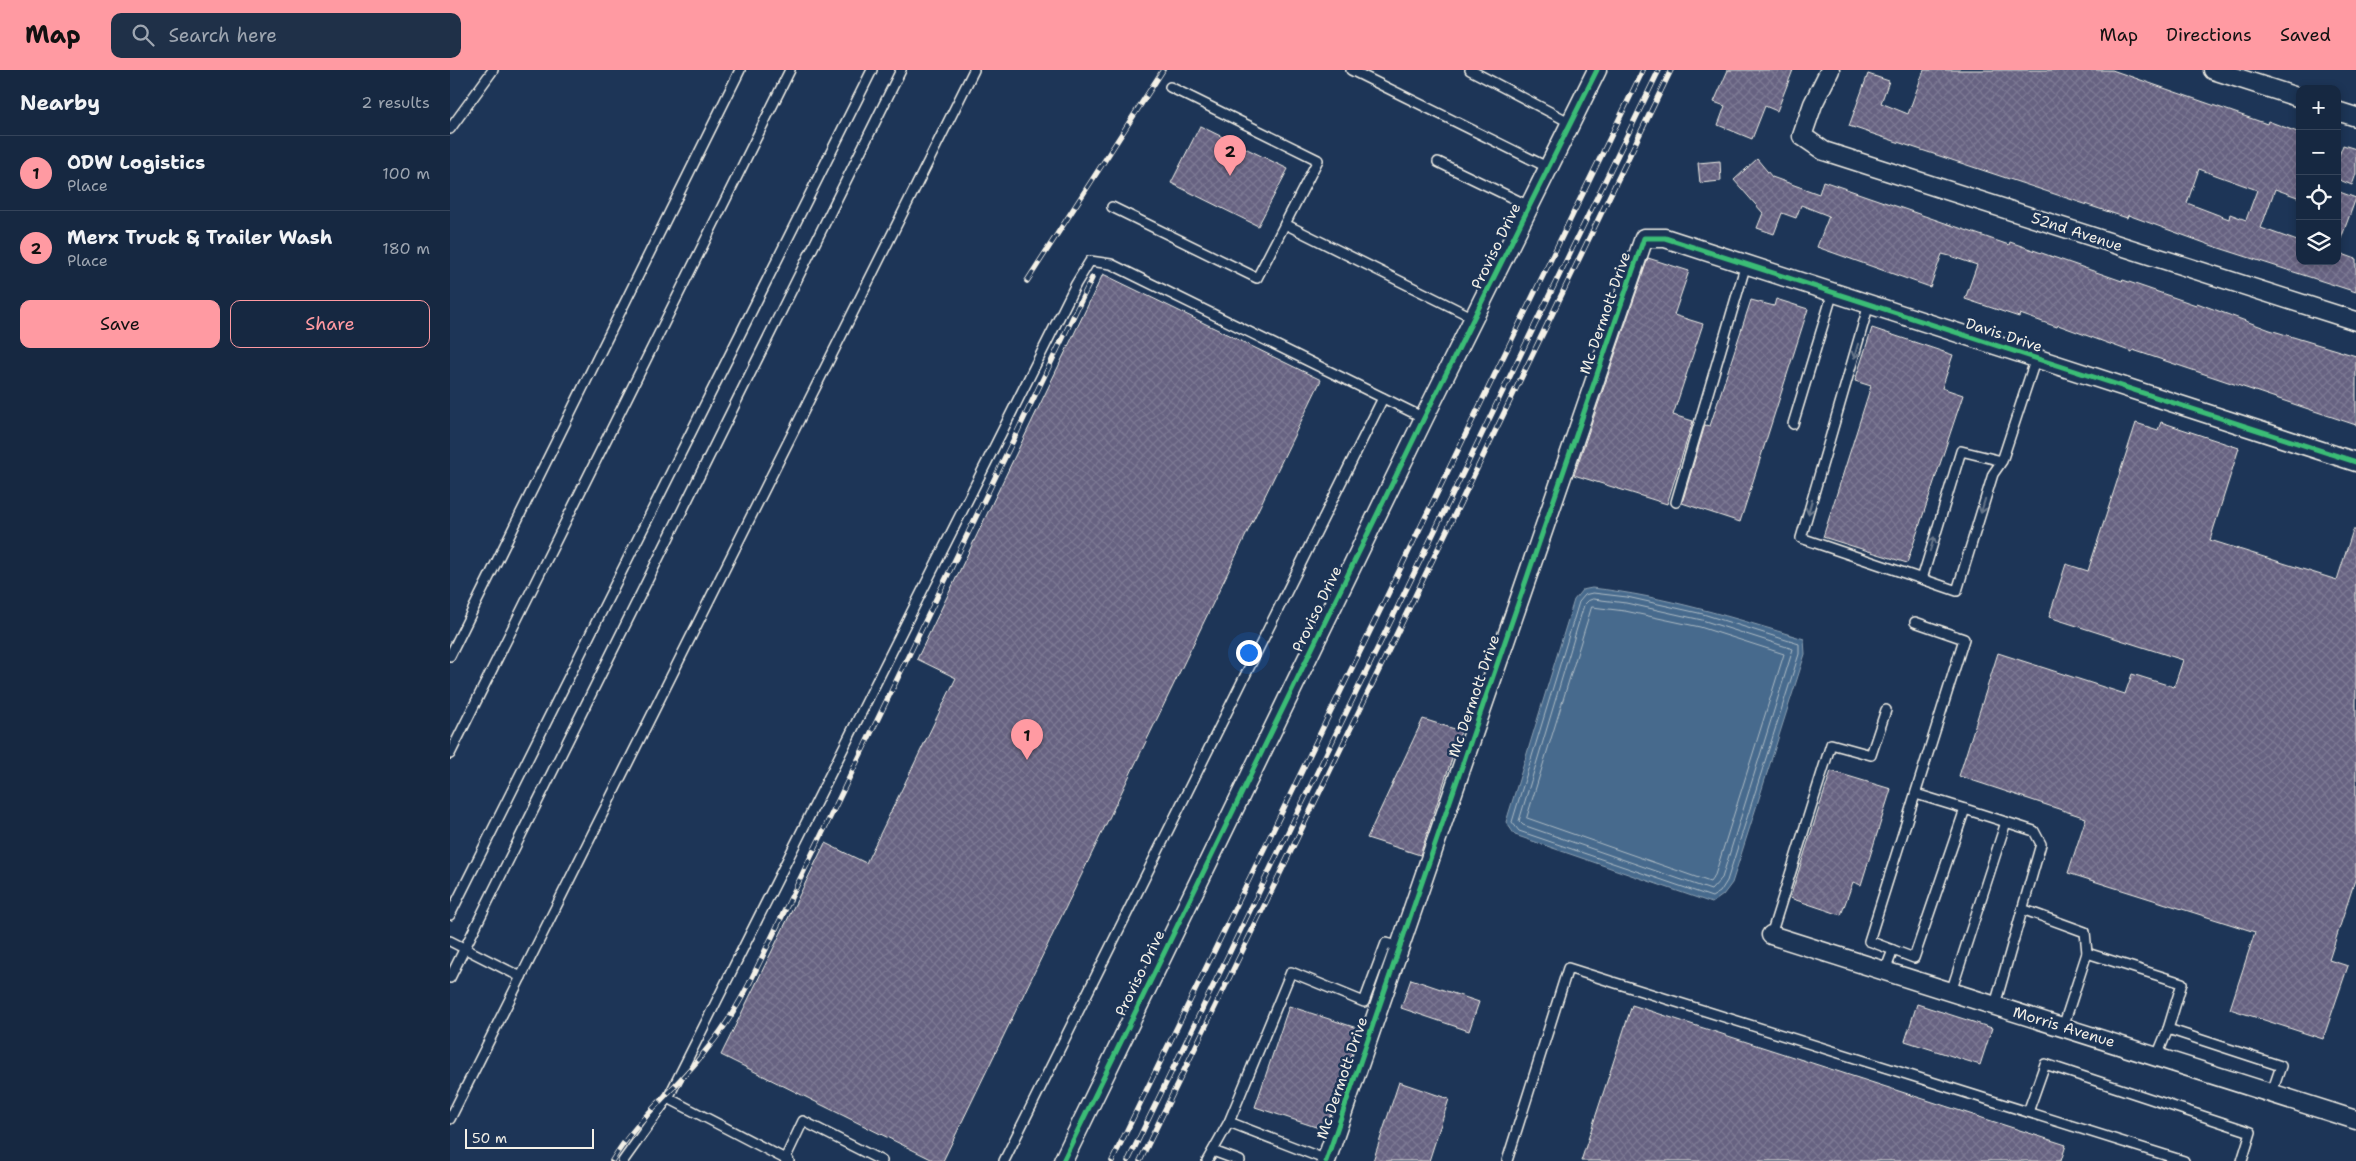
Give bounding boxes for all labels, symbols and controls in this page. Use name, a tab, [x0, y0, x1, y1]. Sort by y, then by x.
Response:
search box	[111, 13, 461, 58]
text: Map	[25, 19, 81, 51]
icon: search	[129, 21, 157, 49]
text: Search here	[169, 23, 277, 48]
text: Map	[2100, 23, 2138, 47]
text: Directions	[2166, 23, 2252, 47]
text: Saved	[2280, 23, 2331, 47]
map controls	[2296, 85, 2341, 265]
button: +	[2296, 85, 2341, 130]
text: Nearby	[20, 89, 100, 117]
text: 2 results	[361, 92, 430, 113]
button: −	[2296, 130, 2341, 175]
pin: 2	[1214, 135, 1246, 176]
text: ODW Logistics	[67, 150, 205, 175]
text: 1	[32, 163, 40, 184]
text: 100 m	[382, 163, 430, 184]
text: Place	[67, 175, 108, 196]
button: locate	[2296, 175, 2341, 220]
street label: Proviso Drive	[1466, 199, 1526, 293]
street label: 52nd Avenue	[2029, 208, 2125, 256]
button: layers	[2296, 220, 2341, 265]
text: Merx Truck & Trailer Wash	[67, 225, 332, 250]
text: 2	[30, 238, 42, 259]
text: 180 m	[382, 238, 430, 259]
street label: Mc Dermott Drive	[1575, 249, 1635, 377]
text: Place	[67, 250, 108, 271]
button: Save	[20, 300, 220, 348]
button: Share	[230, 300, 430, 348]
street label: Davis Drive	[1963, 313, 2045, 357]
one-way arrow	[1850, 342, 1860, 358]
one-way arrow	[1978, 497, 1988, 513]
one-way arrow	[1805, 498, 1815, 514]
one-way arrow	[1928, 537, 1938, 553]
street label: Proviso Drive	[1287, 562, 1347, 656]
street label: Mc Dermott Drive	[1444, 632, 1504, 760]
your location	[1236, 640, 1262, 666]
pin: 1	[1011, 719, 1043, 760]
street label: Proviso Drive	[1110, 926, 1170, 1020]
street label: Morris Avenue	[2010, 1002, 2118, 1052]
street label: Mc Dermott Drive	[1312, 1014, 1372, 1142]
scale bar	[465, 1126, 594, 1149]
text: 50 m	[472, 1129, 507, 1147]

